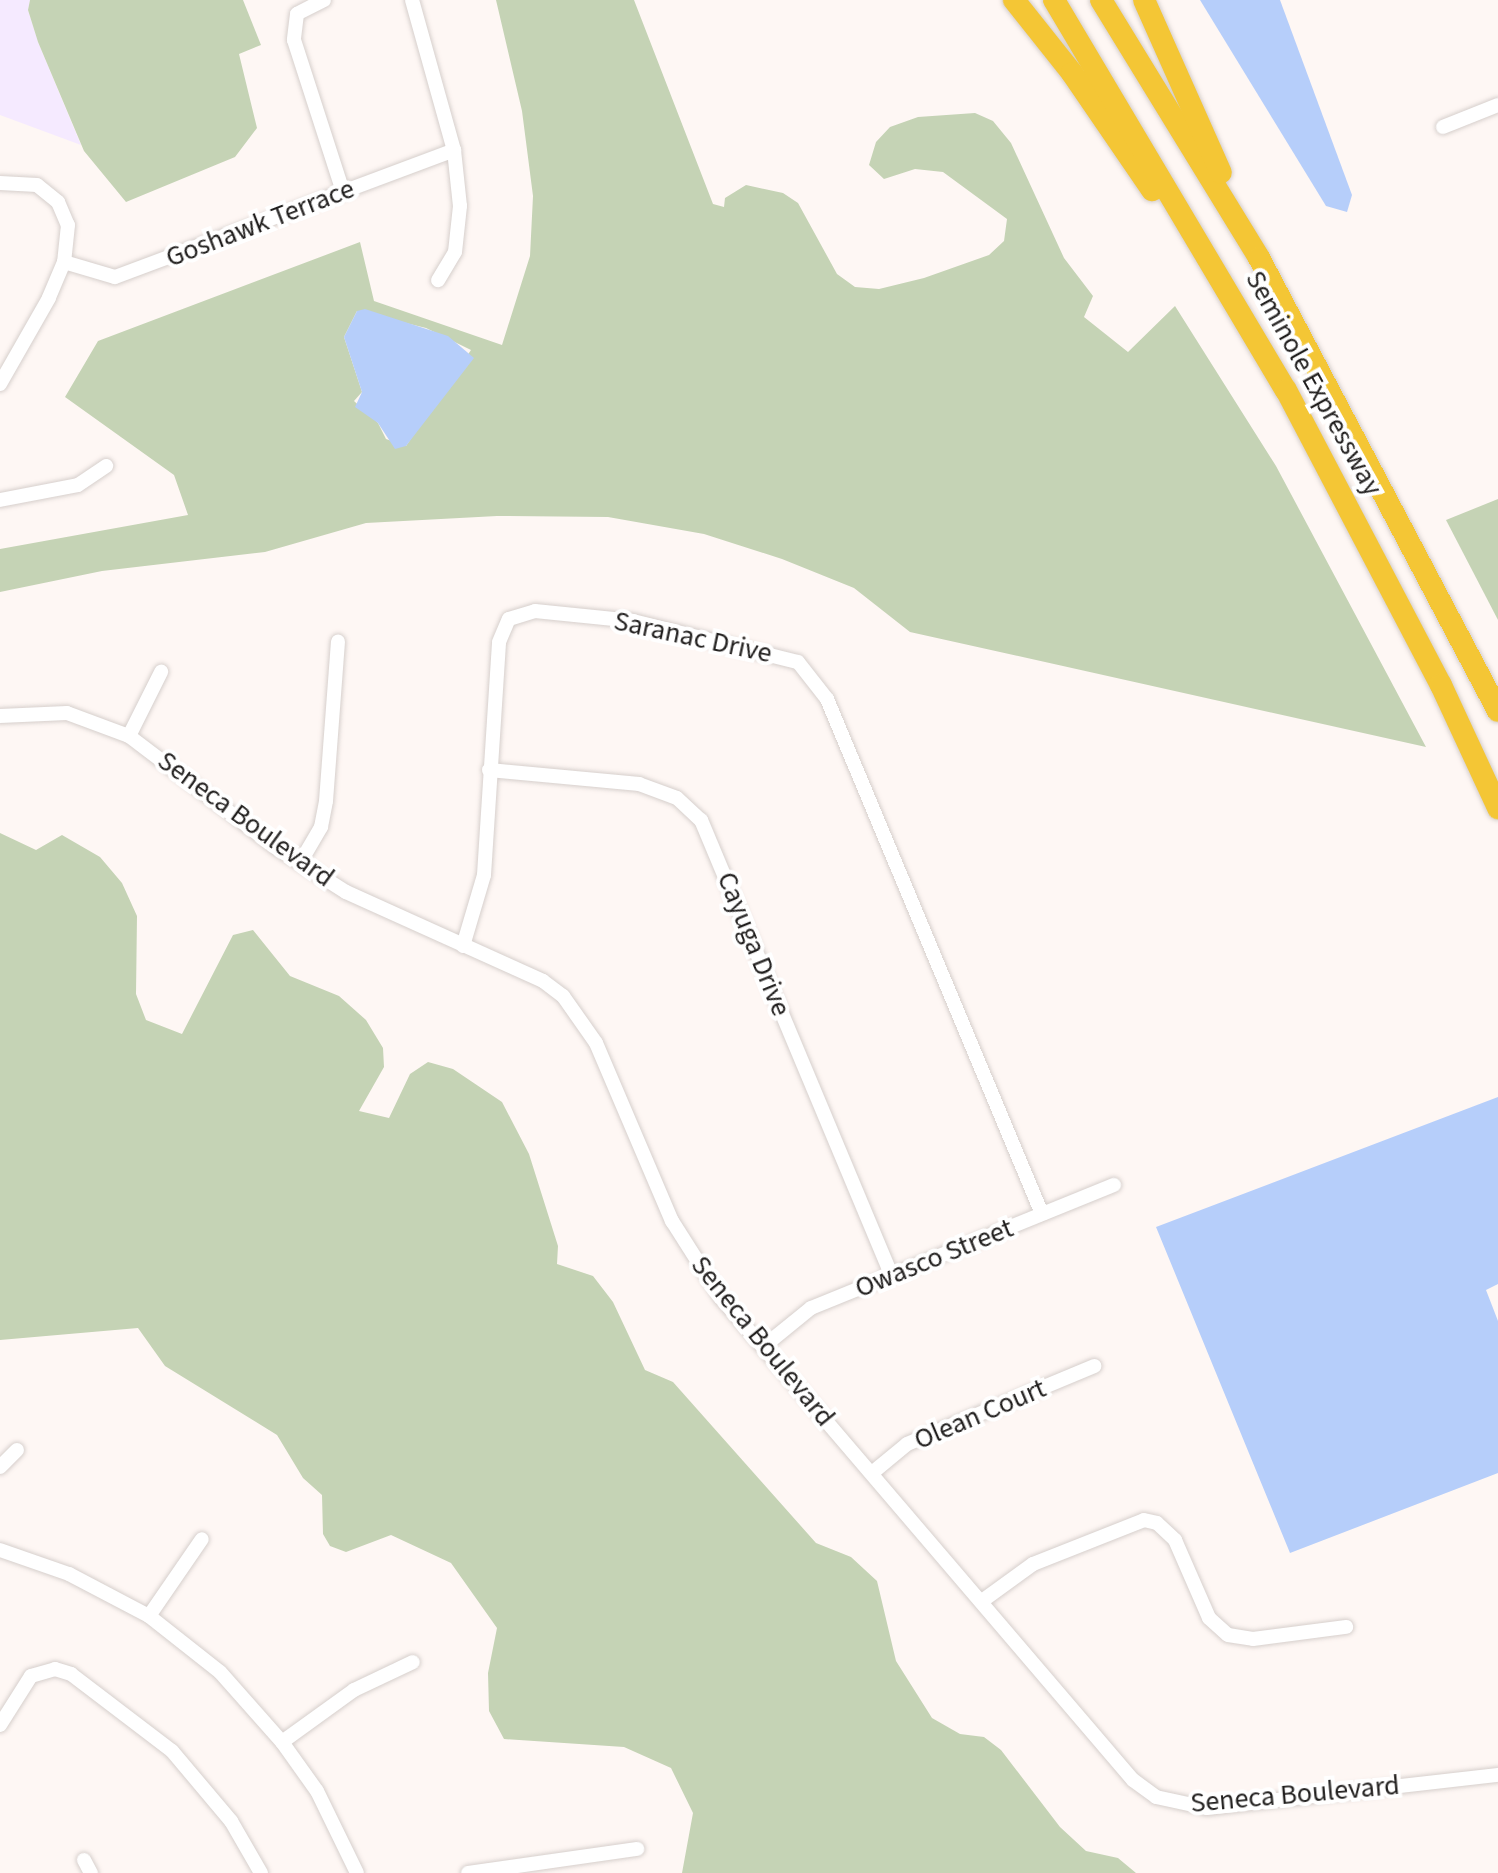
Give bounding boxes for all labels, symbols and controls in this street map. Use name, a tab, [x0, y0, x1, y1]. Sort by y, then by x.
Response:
street label: Goshawk Terrace	[161, 172, 359, 274]
street label: Seminole Expressway	[1238, 265, 1390, 501]
street label: Saranac Drive	[611, 604, 775, 670]
street label: Seneca Boulevard	[151, 744, 341, 894]
street label: Cayuga Drive	[710, 867, 798, 1021]
street label: Owasco Street	[850, 1211, 1018, 1305]
street label: Seneca Boulevard	[684, 1249, 842, 1433]
street label: Olean Court	[909, 1371, 1051, 1457]
street label: Seneca Boulevard	[1189, 1768, 1401, 1820]

